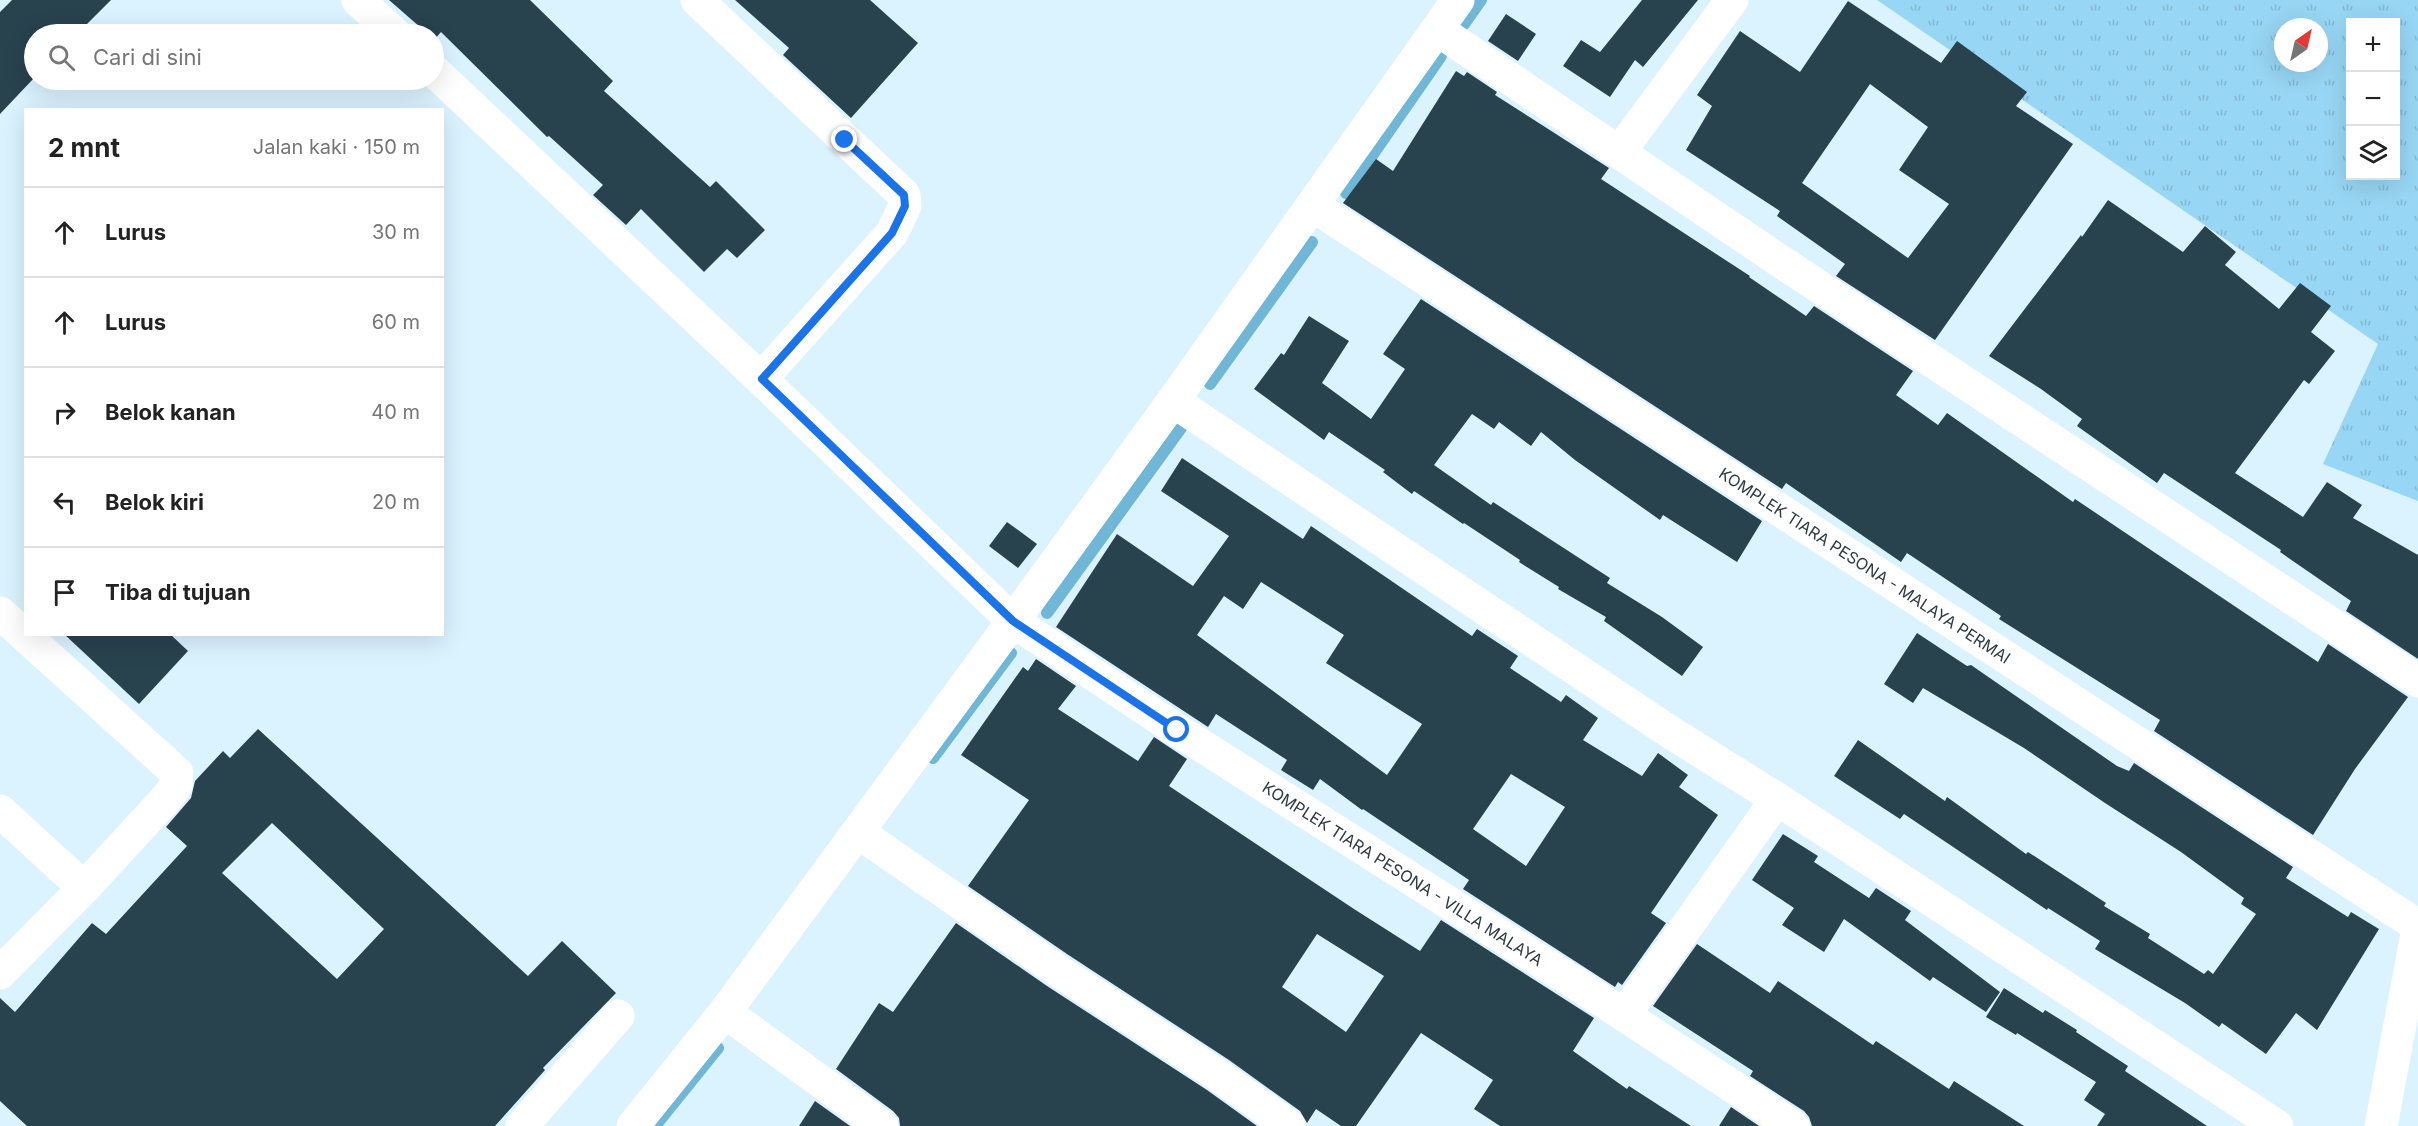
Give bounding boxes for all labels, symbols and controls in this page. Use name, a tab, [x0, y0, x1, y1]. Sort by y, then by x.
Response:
north arrow	[2274, 18, 2328, 72]
map controls	[2346, 18, 2400, 180]
button: +	[2346, 18, 2400, 72]
search box	[24, 24, 444, 90]
icon: search	[45, 41, 78, 74]
text: Cari di sini	[93, 44, 202, 70]
button: −	[2346, 72, 2400, 126]
route end	[831, 126, 857, 152]
button: layers	[2346, 126, 2400, 180]
text: 2 mnt	[48, 132, 120, 163]
text: Jalan kaki · 150 m	[253, 135, 420, 159]
icon: ahead	[48, 216, 81, 249]
text: Lurus	[105, 219, 166, 245]
text: 30 m	[372, 220, 420, 244]
icon: ahead	[48, 306, 81, 339]
text: Lurus	[105, 309, 166, 335]
text: 60 m	[372, 310, 420, 334]
icon: right	[48, 396, 81, 429]
text: Belok kanan	[105, 399, 236, 425]
text: 40 m	[371, 400, 420, 424]
street label: KOMPLEK TIARA PESONA - MALAYA PERMAI	[1715, 463, 2014, 668]
icon: left	[48, 486, 81, 519]
text: Belok kiri	[105, 489, 204, 515]
text: 20 m	[372, 490, 420, 514]
icon: arrive	[48, 576, 81, 609]
text: Tiba di tujuan	[105, 579, 251, 605]
route start	[1163, 716, 1189, 742]
street label: KOMPLEK TIARA PESONA - VILLA MALAYA	[1259, 777, 1547, 970]

